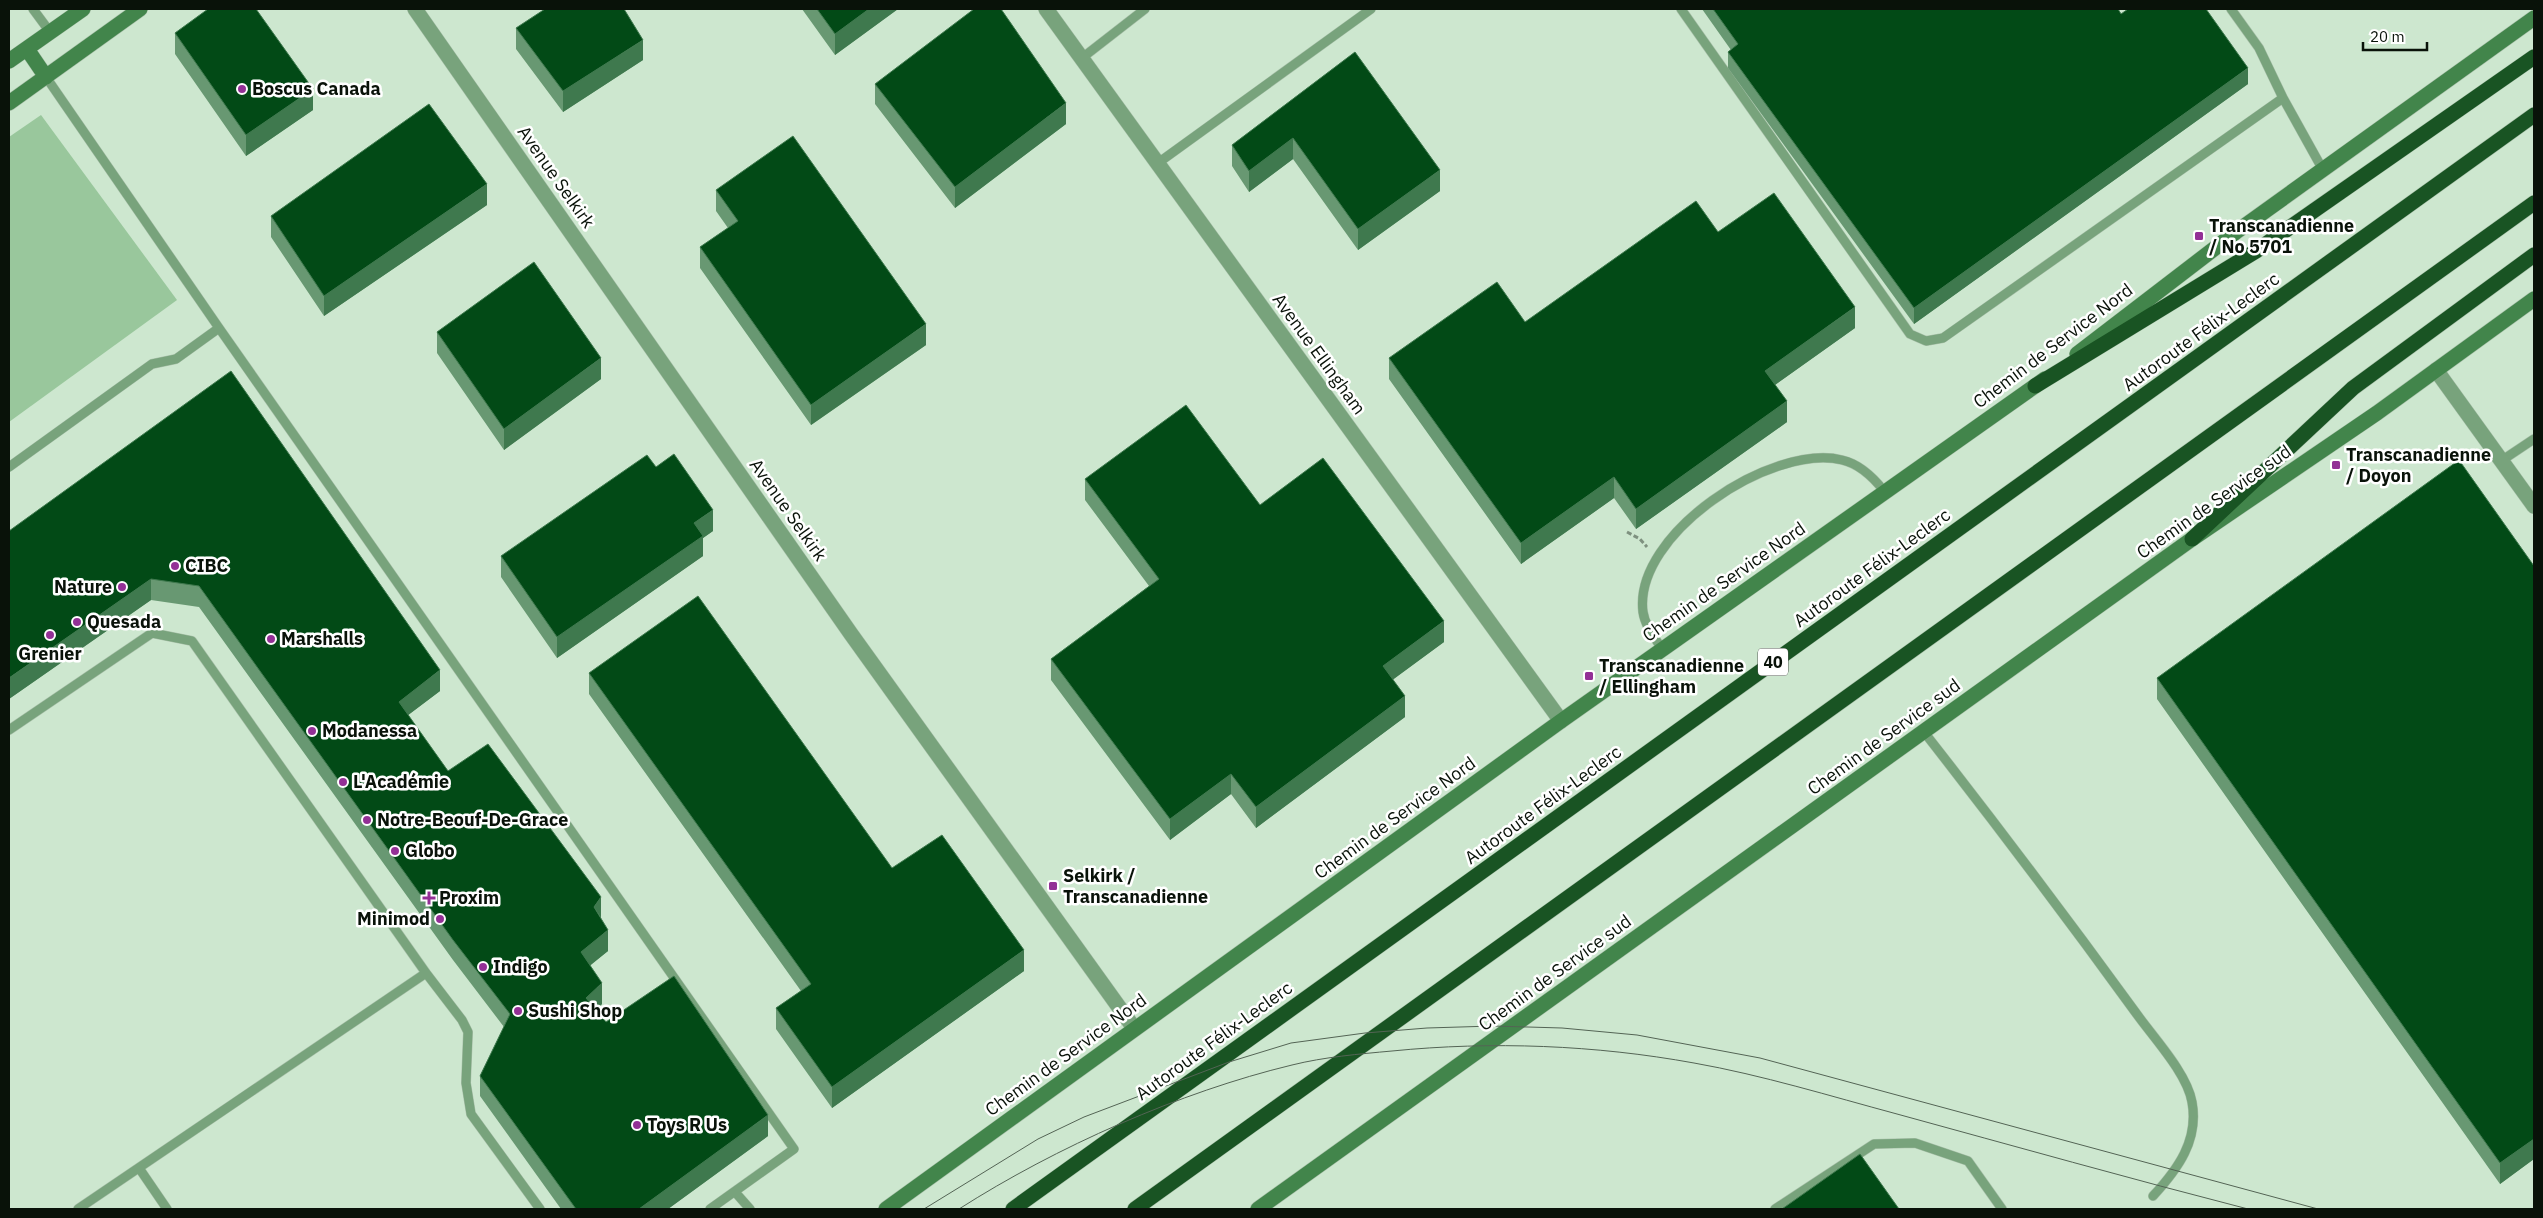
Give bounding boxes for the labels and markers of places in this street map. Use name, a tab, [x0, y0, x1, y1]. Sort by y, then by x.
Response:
place label: Boscus Canada	[252, 77, 381, 100]
marker: Boscus Canada	[236, 83, 248, 95]
place label: Transcanadienne / No 5701	[2209, 214, 2354, 258]
marker: Transcanadienne / No 5701	[2193, 230, 2205, 242]
place label: Transcanadienne / Doyon	[2346, 443, 2491, 487]
marker: Transcanadienne / Doyon	[2330, 459, 2342, 471]
place label: CIBC	[185, 554, 228, 577]
marker: CIBC	[169, 560, 181, 572]
place label: Nature	[54, 575, 112, 598]
marker: Nature	[116, 581, 128, 593]
place label: Quesada	[87, 610, 161, 633]
marker: Quesada	[71, 616, 83, 628]
place label: Marshalls	[281, 627, 363, 650]
marker: Grenier	[44, 629, 56, 641]
marker: Marshalls	[265, 633, 277, 645]
place label: Grenier	[18, 642, 82, 665]
place label: Transcanadienne / Ellingham	[1599, 654, 1744, 698]
marker: Transcanadienne / Ellingham	[1583, 670, 1595, 682]
place label: Modanessa	[322, 719, 417, 742]
marker: Modanessa	[306, 725, 318, 737]
place label: L'Académie	[353, 770, 449, 793]
marker: L'Académie	[337, 776, 349, 788]
place label: Notre-Beouf-De-Grace	[377, 808, 568, 831]
marker: Notre-Beouf-De-Grace	[361, 814, 373, 826]
place label: Globo	[405, 839, 455, 862]
marker: Globo	[389, 845, 401, 857]
place label: Selkirk / Transcanadienne	[1063, 864, 1208, 908]
marker: Selkirk / Transcanadienne	[1047, 880, 1059, 892]
place label: Proxim	[439, 886, 499, 909]
marker: Proxim	[423, 892, 435, 904]
place label: Minimod	[357, 907, 430, 930]
marker: Minimod	[434, 913, 446, 925]
place label: Indigo	[493, 955, 548, 978]
marker: Indigo	[477, 961, 489, 973]
place label: Sushi Shop	[528, 999, 622, 1022]
marker: Sushi Shop	[512, 1005, 524, 1017]
place label: Toys R Us	[647, 1113, 727, 1136]
marker: Toys R Us	[631, 1119, 643, 1131]

